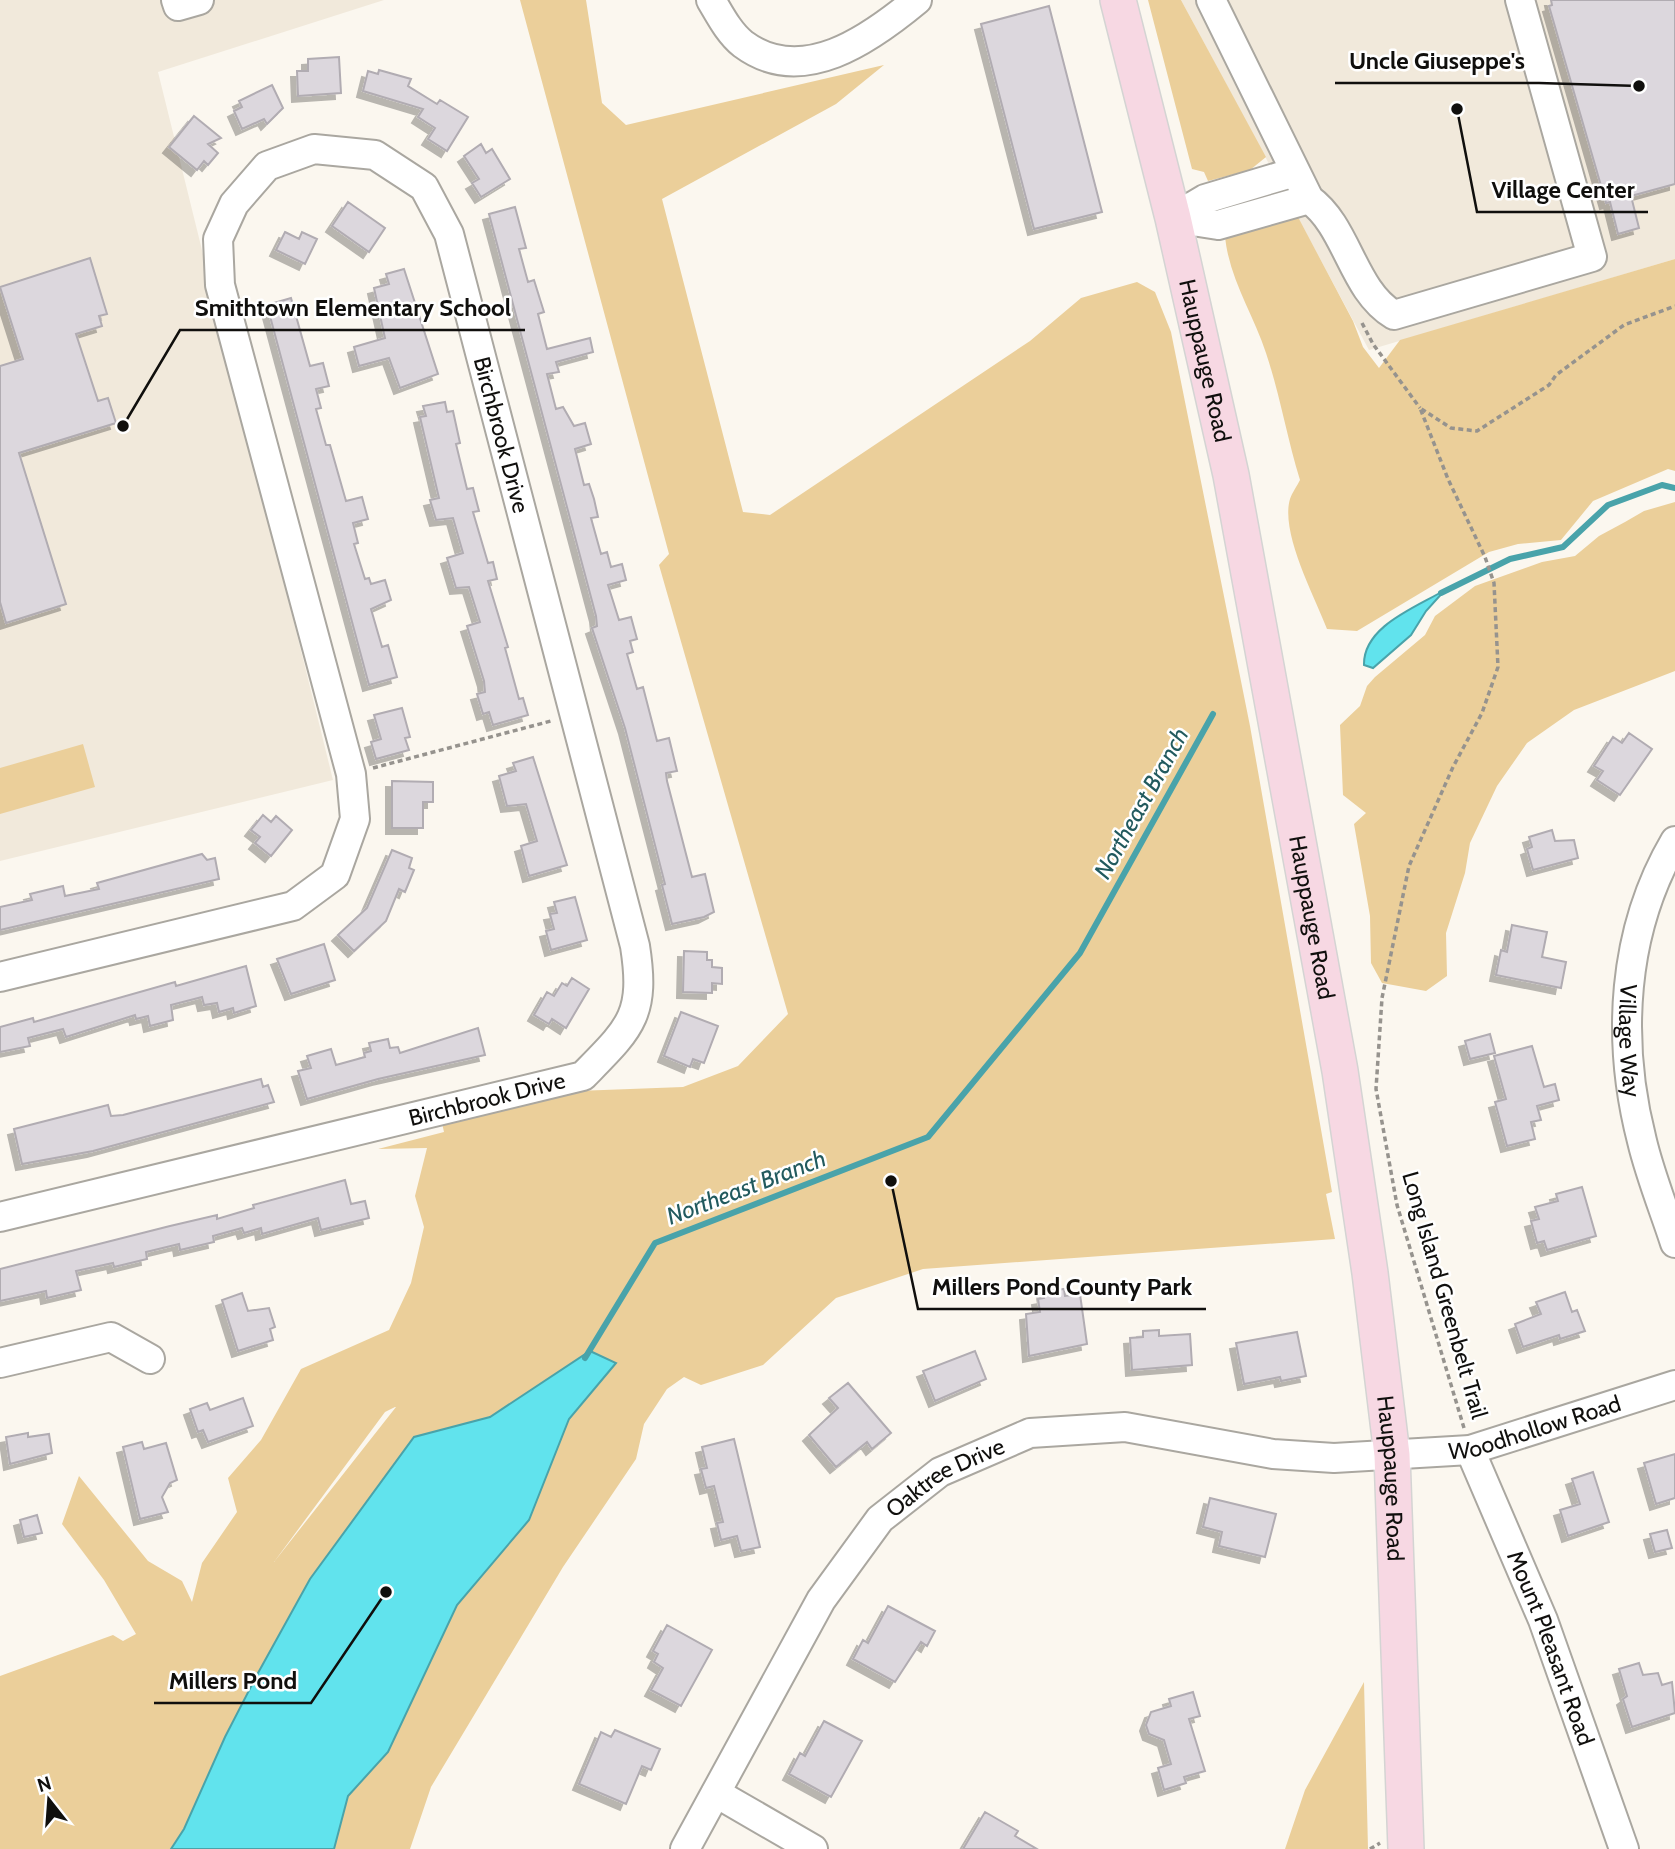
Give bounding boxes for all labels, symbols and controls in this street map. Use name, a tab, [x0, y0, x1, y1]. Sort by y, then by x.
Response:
callout: Uncle Giuseppe's	[1335, 38, 1539, 83]
text: Uncle Giuseppe's	[1349, 46, 1525, 75]
callout: Village Center	[1477, 167, 1648, 212]
text: Village Center	[1491, 175, 1635, 204]
street label: Hauppauge Road	[1173, 276, 1237, 445]
callout: Smithtown Elementary School	[180, 285, 525, 330]
text: Smithtown Elementary School	[195, 293, 511, 322]
street label: Birchbrook Drive	[468, 354, 535, 516]
water label: Northeast Branch	[1088, 722, 1194, 884]
street label: Hauppauge Road	[1283, 833, 1341, 1002]
street label: Village Way	[1613, 983, 1647, 1099]
street label: Birchbrook Drive	[406, 1066, 568, 1132]
water label: Northeast Branch	[662, 1143, 830, 1231]
street label: Long Island Greenbelt Trail	[1396, 1168, 1494, 1422]
callout: Millers Pond County Park	[918, 1264, 1206, 1309]
text: Millers Pond County Park	[932, 1272, 1193, 1301]
street label: Woodhollow Road	[1447, 1389, 1624, 1465]
street label: Hauppauge Road	[1371, 1394, 1410, 1562]
street label: Oaktree Drive	[880, 1432, 1009, 1523]
street label: Mount Pleasant Road	[1501, 1546, 1600, 1749]
callout: Millers Pond	[154, 1658, 311, 1703]
text: Millers Pond	[169, 1666, 297, 1695]
north arrow	[14, 1765, 84, 1835]
text: N	[34, 1771, 54, 1797]

